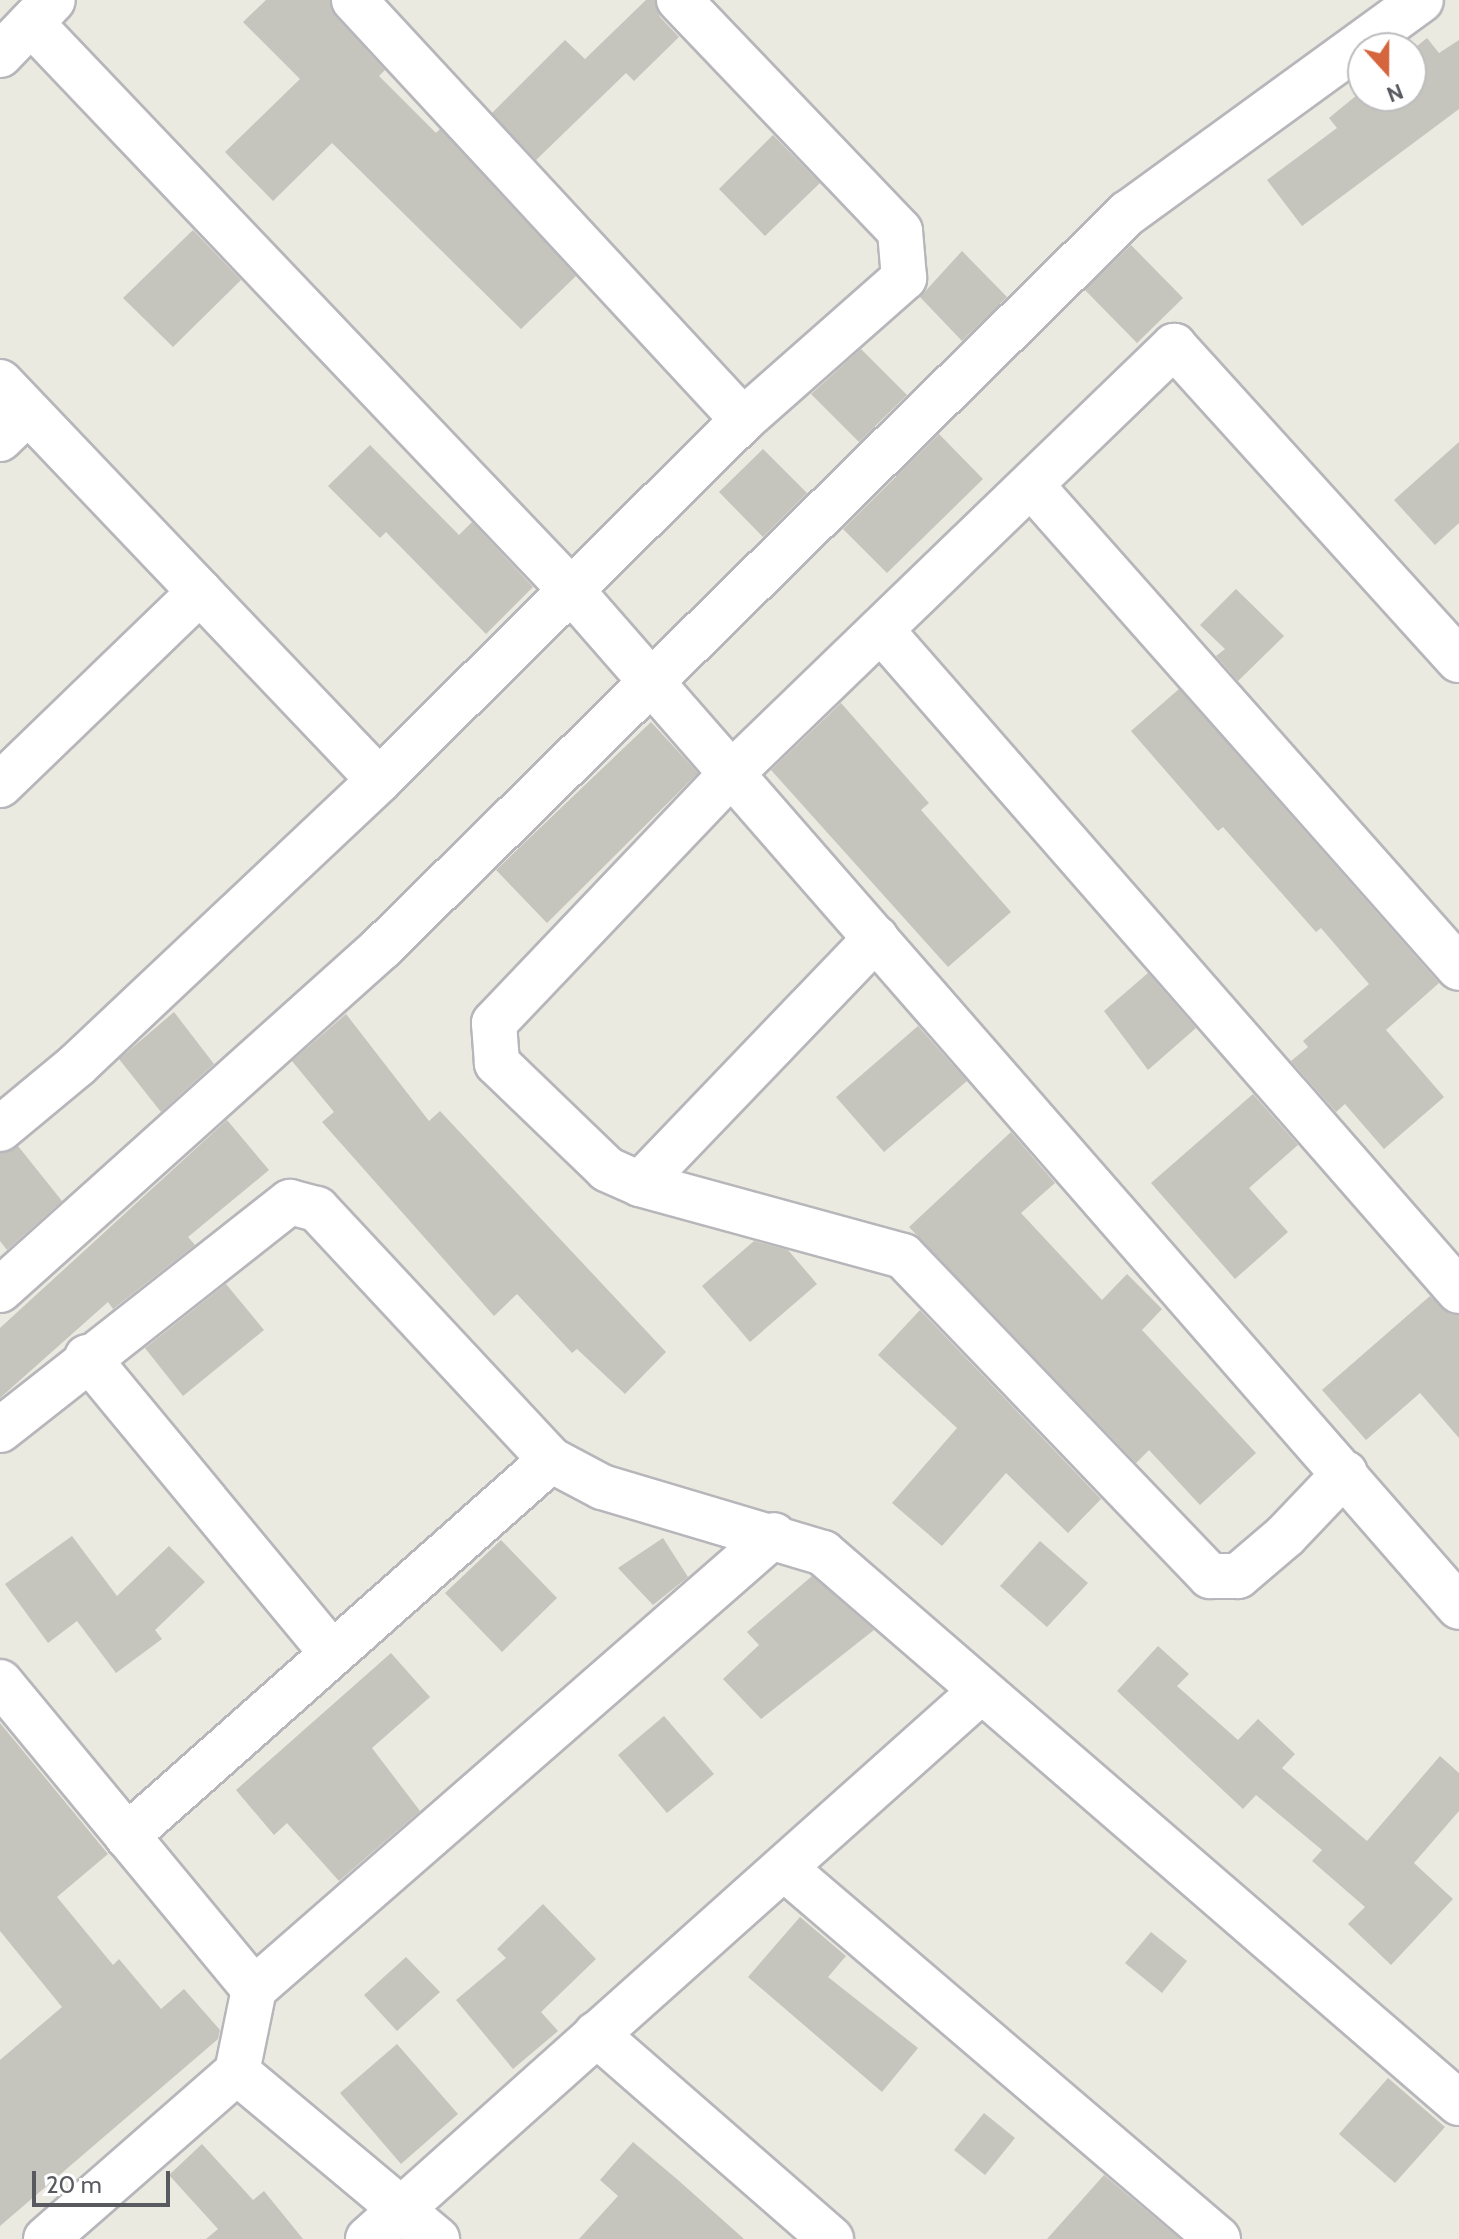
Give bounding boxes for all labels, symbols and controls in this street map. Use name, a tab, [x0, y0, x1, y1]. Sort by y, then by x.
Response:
north arrow	[1347, 32, 1427, 112]
text: N	[1383, 78, 1407, 108]
scale bar	[36, 2155, 174, 2205]
text: 20 m	[46, 2170, 102, 2199]

